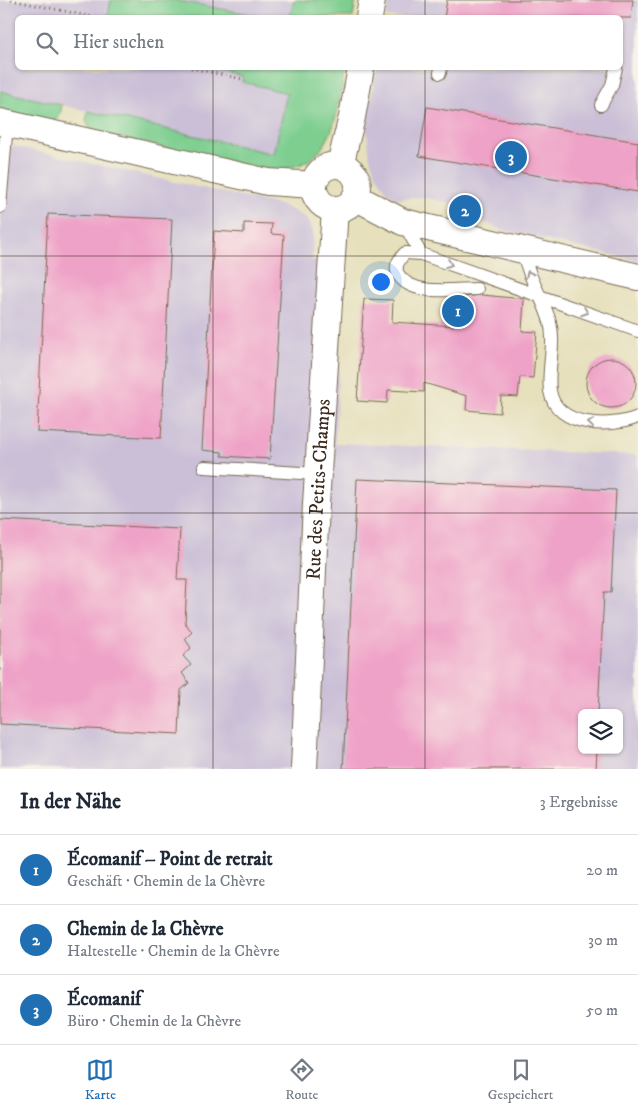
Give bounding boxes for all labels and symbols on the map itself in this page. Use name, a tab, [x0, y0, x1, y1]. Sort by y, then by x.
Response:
pin: 3	[495, 138, 527, 176]
pin: 2	[449, 192, 481, 230]
one-way arrow	[444, 258, 453, 268]
your location	[368, 269, 394, 295]
one-way arrow	[525, 270, 536, 279]
pin: 1	[442, 292, 474, 330]
one-way arrow	[580, 306, 589, 316]
street label: Rue des Petits-Champs	[302, 398, 337, 580]
one-way arrow	[586, 417, 594, 428]

